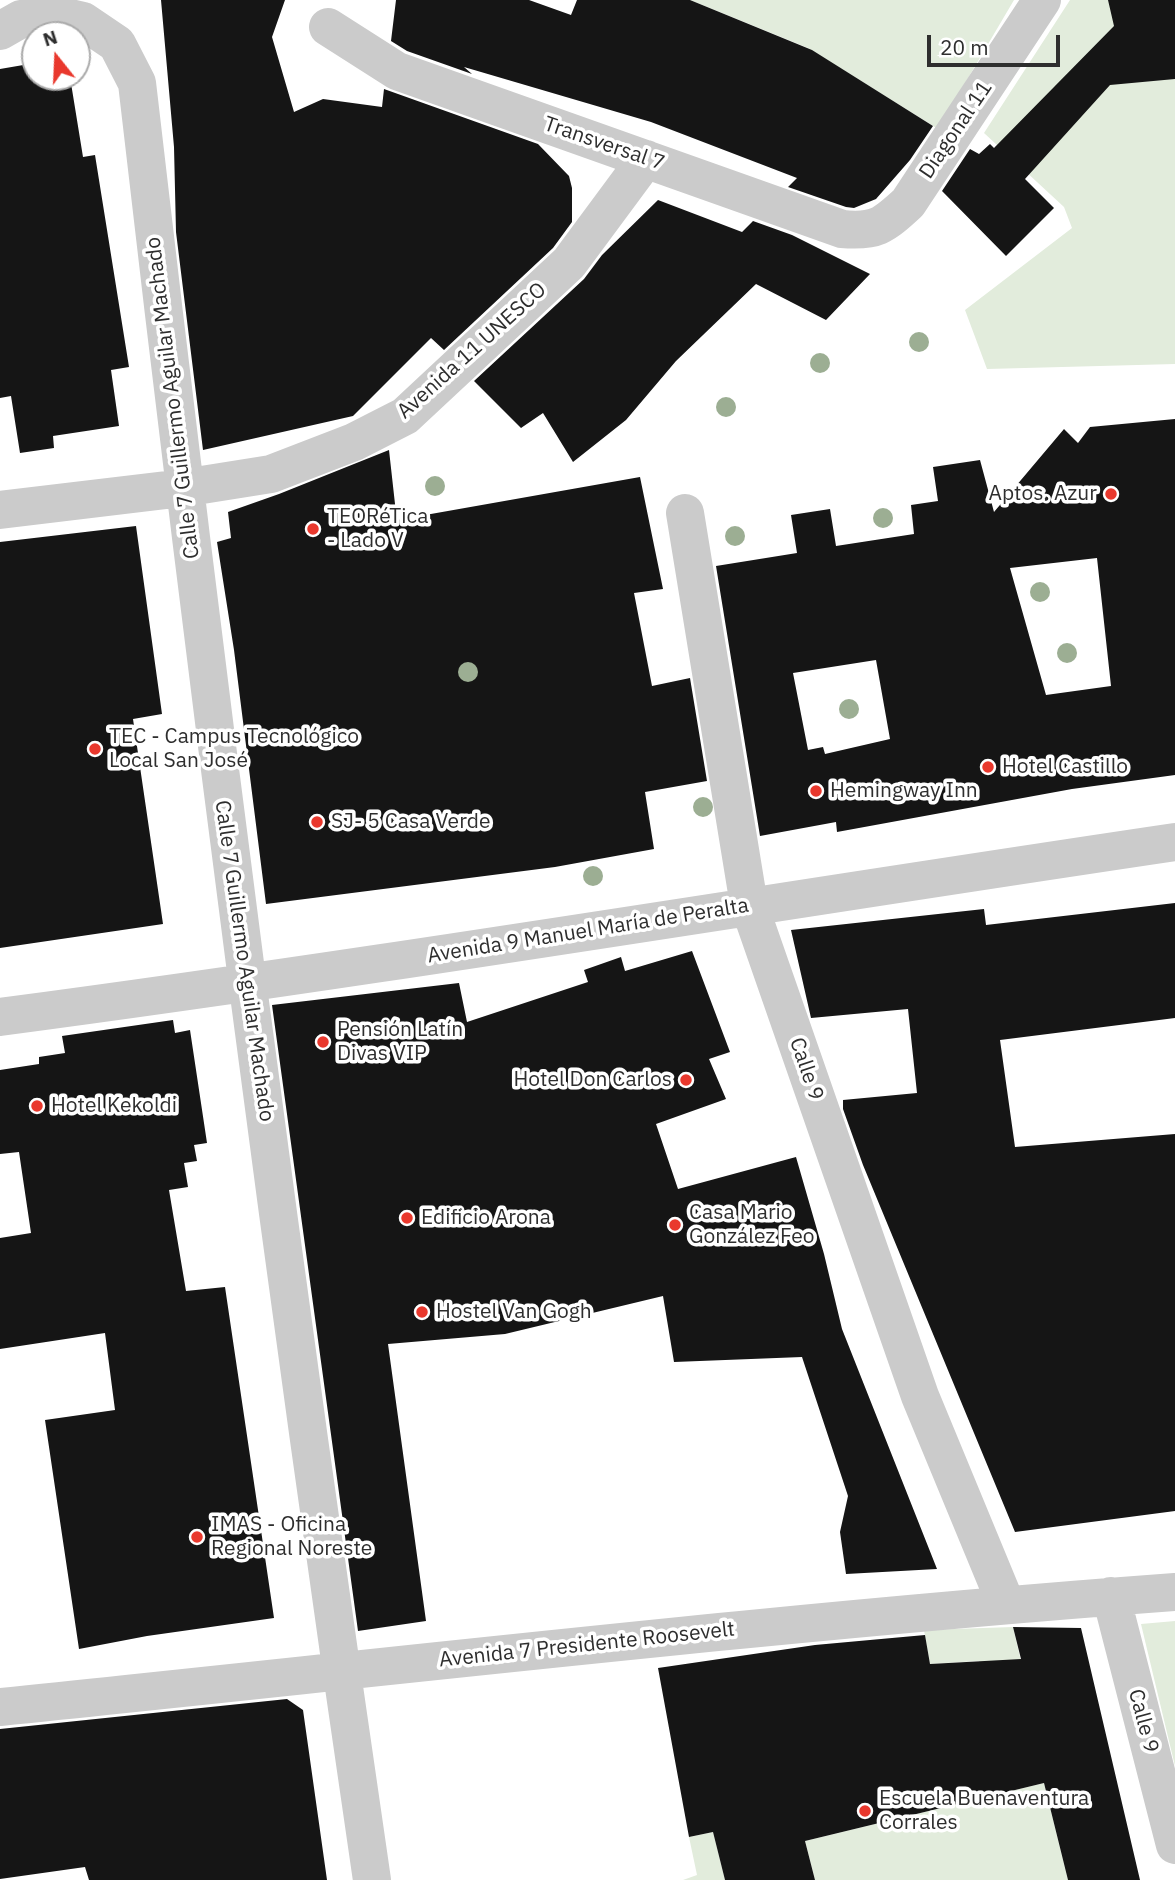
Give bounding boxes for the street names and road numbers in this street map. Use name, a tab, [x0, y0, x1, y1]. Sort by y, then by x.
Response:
street label: Diagonal 11	[914, 76, 998, 184]
street label: Transversal 7	[540, 112, 668, 176]
street label: Calle 7 Guillermo Aguilar Machado	[141, 236, 205, 560]
street label: Avenida 11 UNESCO	[392, 278, 552, 424]
street label: Calle 7 Guillermo Aguilar Machado	[209, 799, 279, 1123]
street label: Avenida 9 Manuel María de Peralta	[426, 893, 750, 969]
street label: Calle 9	[784, 1034, 828, 1104]
street label: Avenida 7 Presidente Roosevelt	[438, 1617, 736, 1673]
street label: Calle 9	[1122, 1687, 1164, 1755]

